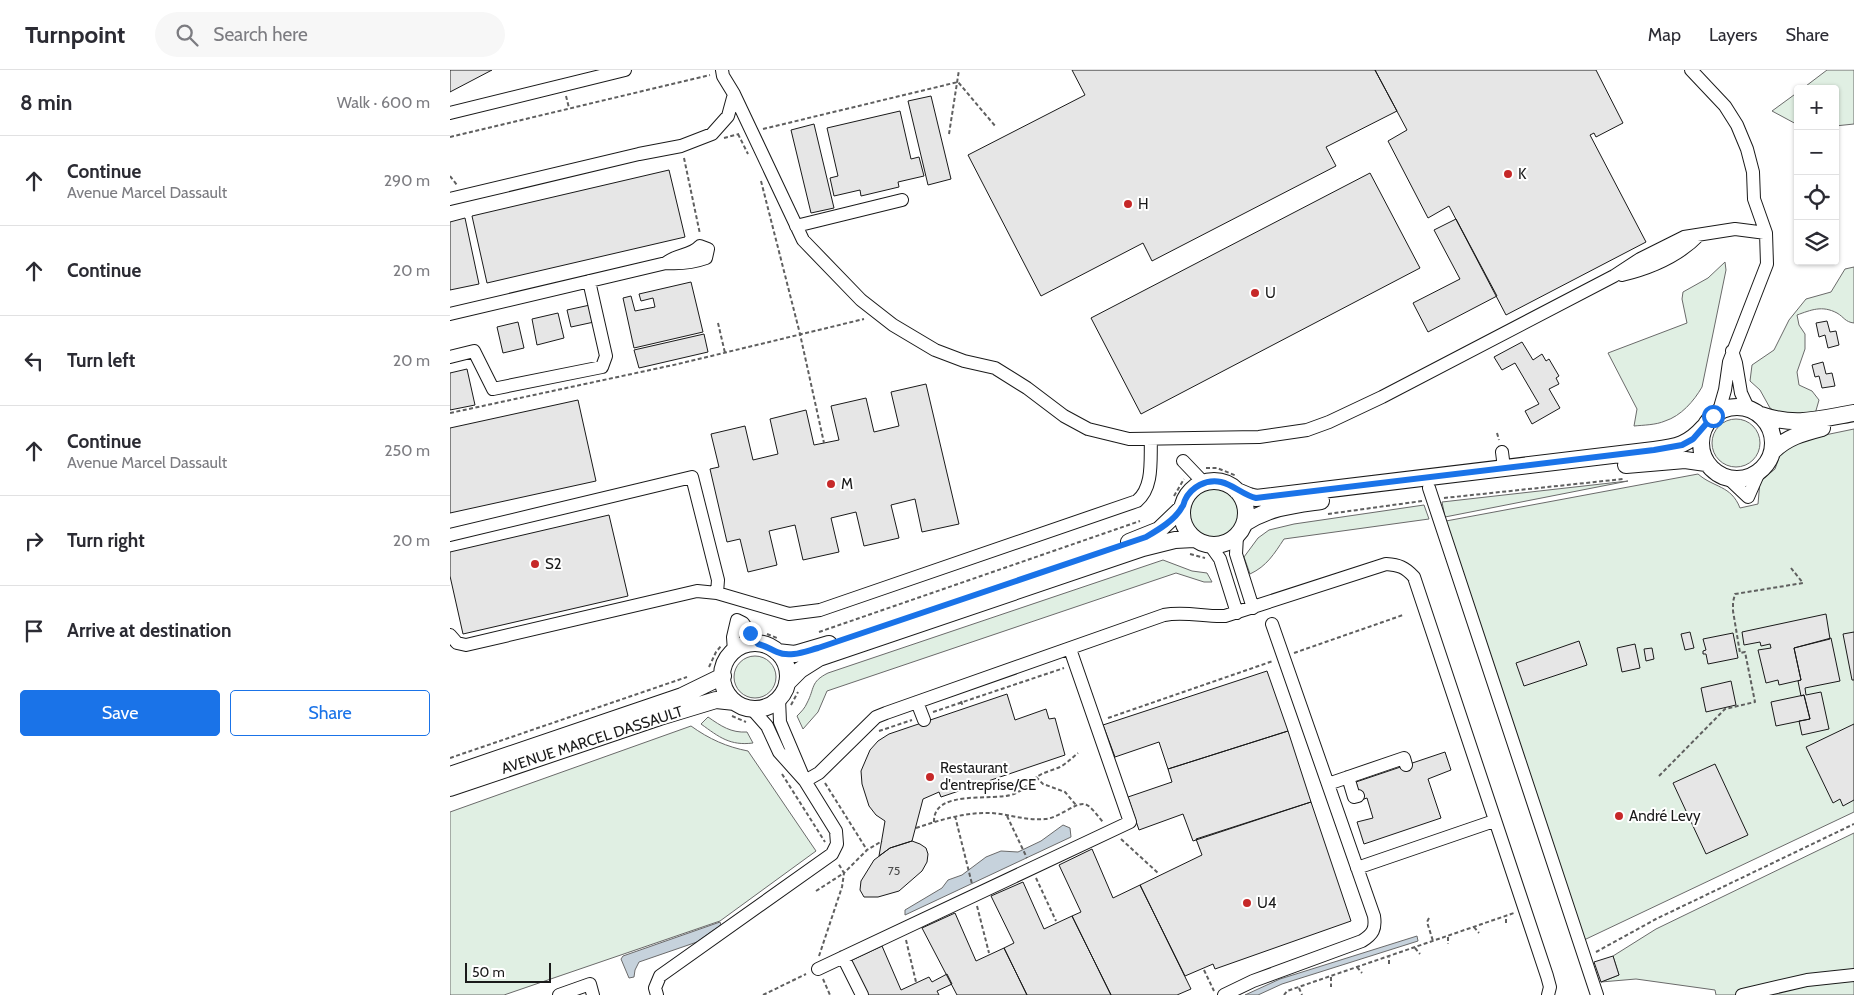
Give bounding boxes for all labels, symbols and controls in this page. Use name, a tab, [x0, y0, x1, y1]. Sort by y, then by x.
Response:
search box	[155, 12, 505, 57]
text: Turnpoint	[25, 20, 125, 49]
icon: search	[173, 21, 201, 49]
text: Search here	[213, 23, 308, 46]
text: Map	[1648, 24, 1681, 46]
text: Layers	[1709, 24, 1758, 46]
text: Share	[1786, 24, 1829, 46]
map controls	[1794, 85, 1839, 265]
button: +	[1794, 85, 1839, 130]
text: 8 min	[20, 90, 72, 115]
text: Walk · 600 m	[337, 93, 430, 112]
button: −	[1794, 130, 1839, 175]
text: Continue	[67, 160, 141, 183]
place label: K	[1518, 165, 1527, 183]
icon: ahead	[20, 167, 48, 195]
marker: K	[1502, 168, 1514, 180]
text: 290 m	[384, 171, 430, 190]
button: locate	[1794, 175, 1839, 220]
text: Avenue Marcel Dassault	[67, 183, 227, 202]
place label: H	[1138, 195, 1149, 213]
marker: H	[1122, 198, 1134, 210]
button: layers	[1794, 220, 1839, 265]
icon: ahead	[20, 257, 48, 285]
text: Continue	[67, 259, 141, 282]
text: 20 m	[393, 261, 430, 280]
place label: U	[1265, 284, 1276, 302]
marker: U	[1249, 287, 1261, 299]
icon: left	[20, 347, 48, 375]
text: Turn left	[67, 349, 135, 372]
text: 20 m	[393, 351, 430, 370]
route start	[1702, 405, 1725, 428]
text: Continue	[67, 430, 141, 453]
icon: ahead	[20, 437, 48, 465]
text: 250 m	[384, 441, 430, 460]
text: Avenue Marcel Dassault	[67, 453, 227, 472]
place label: M	[841, 475, 853, 493]
marker: M	[825, 478, 837, 490]
icon: right	[20, 527, 48, 555]
text: Turn right	[67, 529, 145, 552]
text: 20 m	[393, 531, 430, 550]
place label: S2	[545, 555, 562, 573]
marker: S2	[529, 558, 541, 570]
icon: arrive	[20, 617, 48, 645]
text: Arrive at destination	[67, 619, 231, 642]
route end	[739, 622, 762, 645]
button: Save	[20, 690, 220, 736]
button: Share	[230, 690, 430, 736]
street label: AVENUE MARCEL DASSAULT	[499, 702, 685, 778]
place label: Restaurant d'entreprise/CE	[940, 759, 1036, 794]
marker: Restaurant d'entreprise/CE	[924, 771, 936, 783]
place label: André Levy	[1629, 807, 1701, 825]
marker: André Levy	[1613, 810, 1625, 822]
house number: 75	[888, 863, 900, 878]
place label: U4	[1257, 894, 1277, 912]
marker: U4	[1241, 897, 1253, 909]
scale bar	[465, 960, 551, 983]
text: 50 m	[472, 963, 505, 981]

